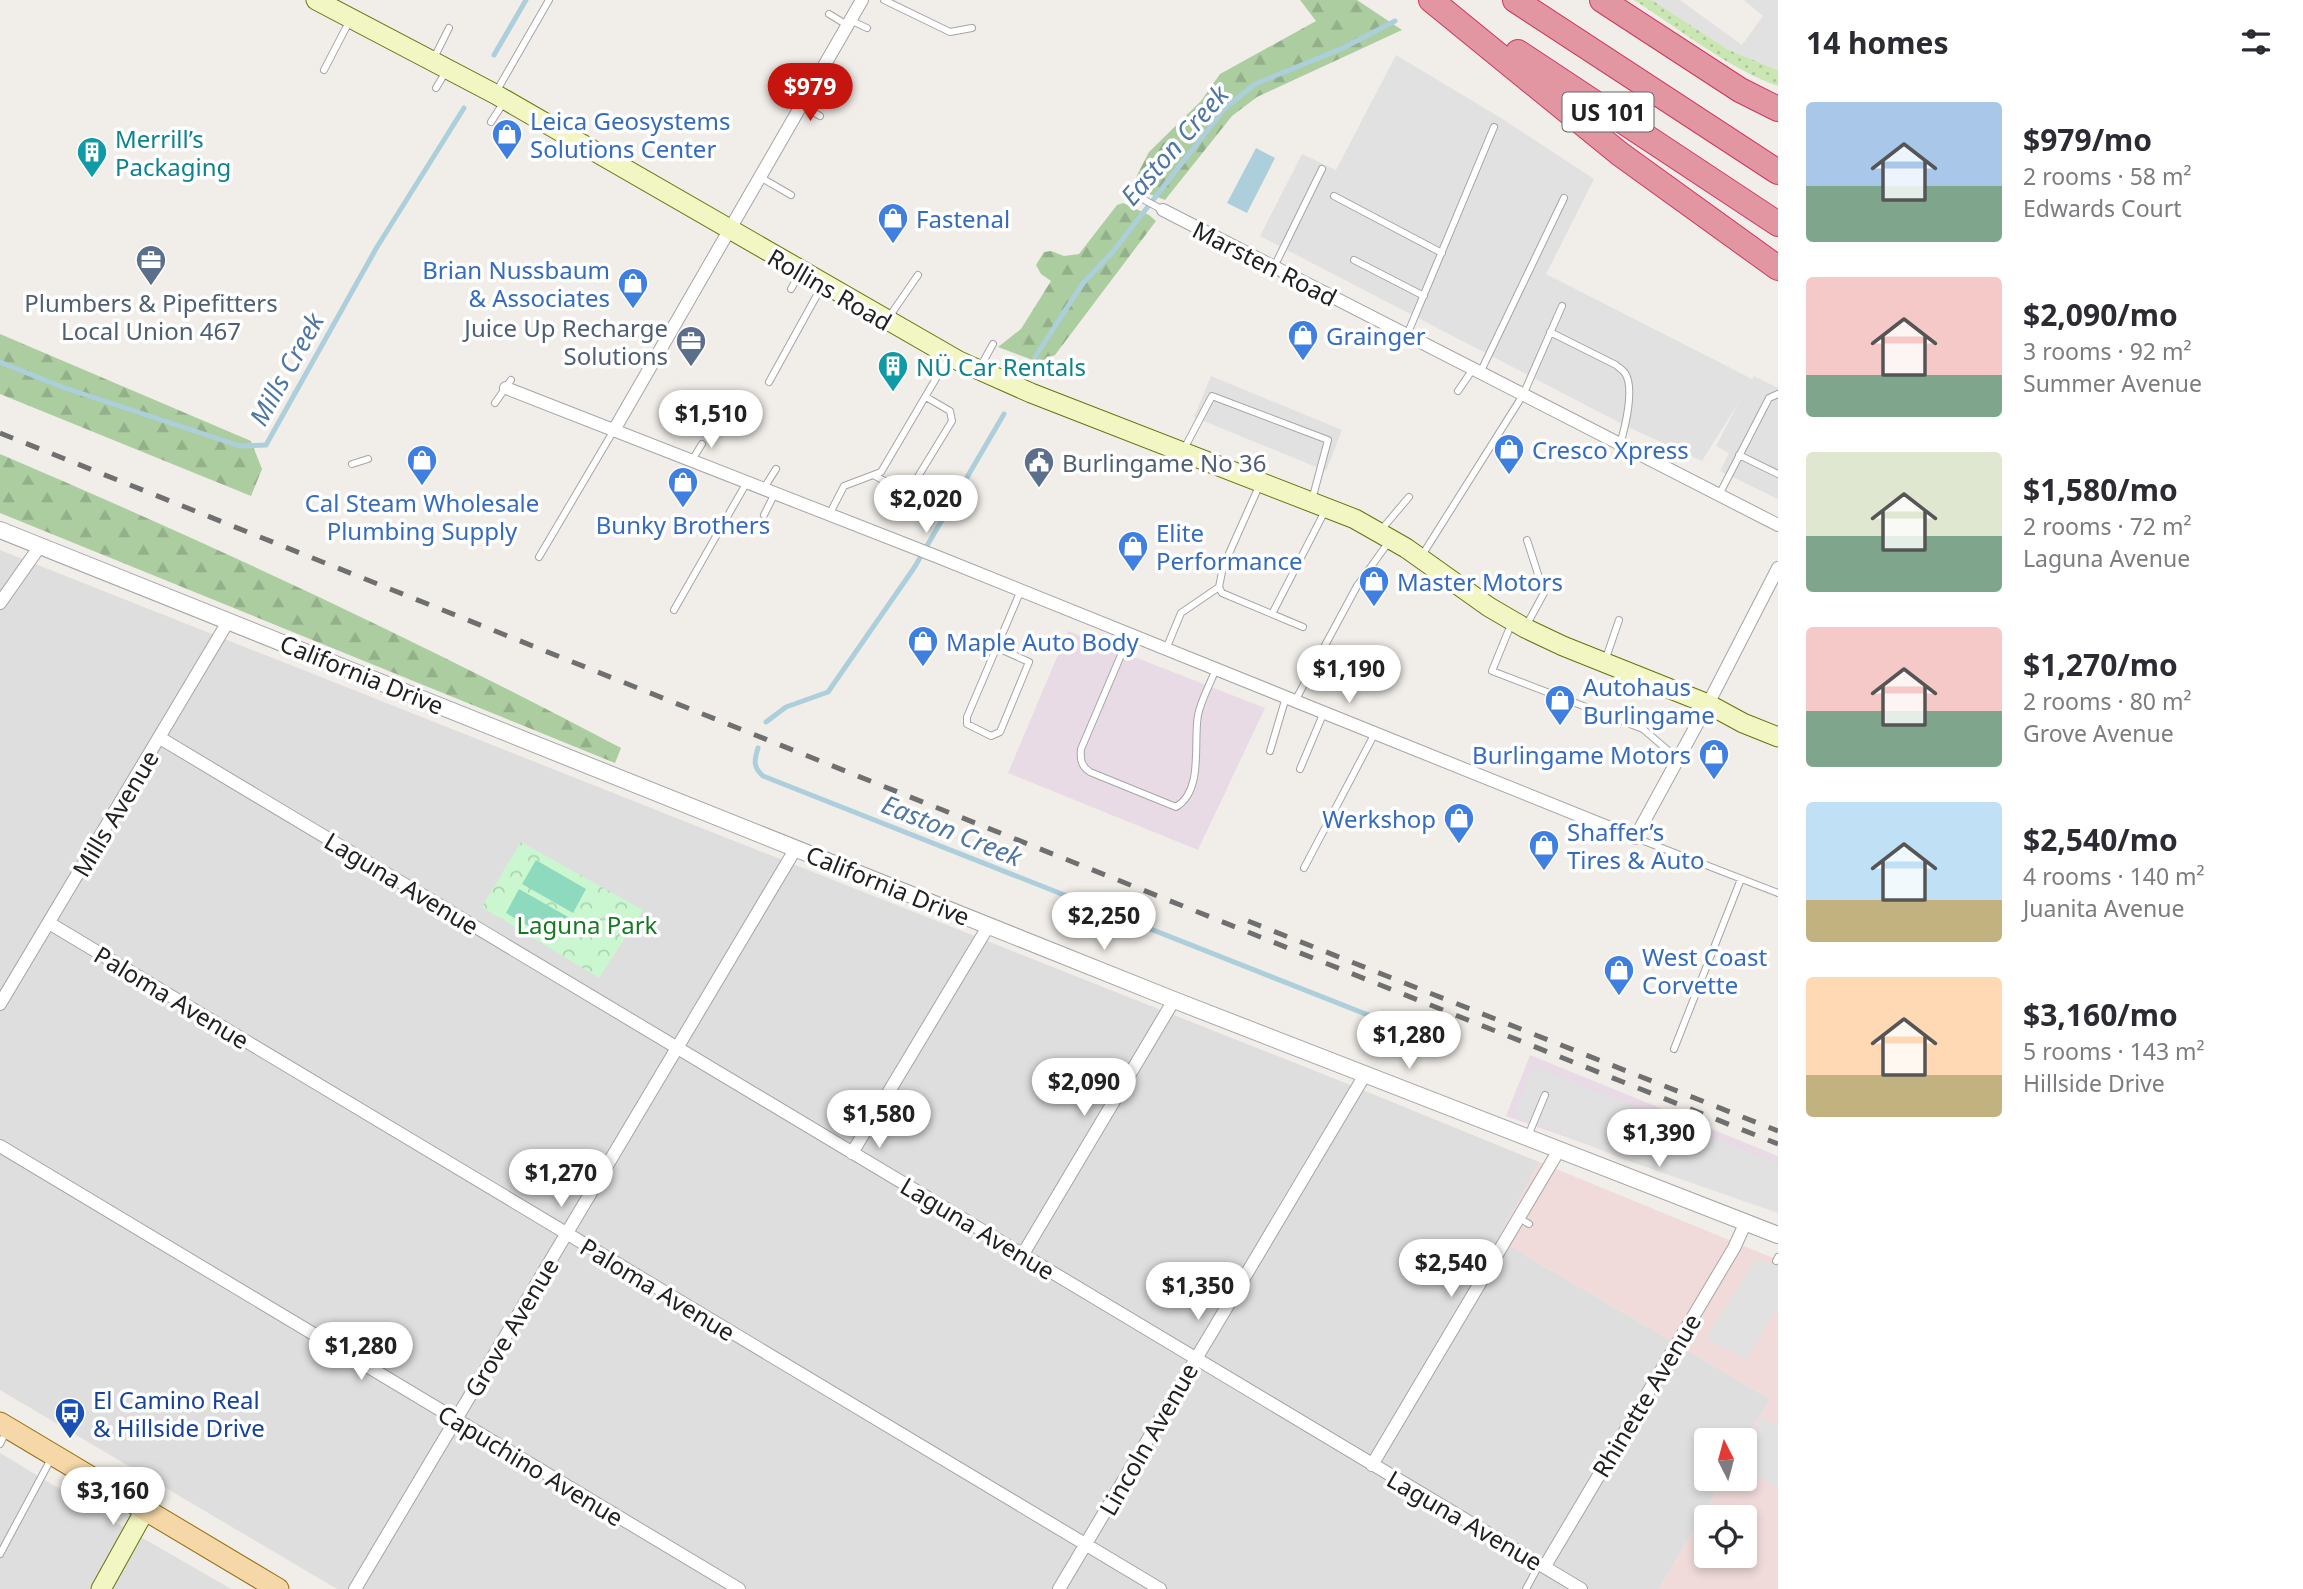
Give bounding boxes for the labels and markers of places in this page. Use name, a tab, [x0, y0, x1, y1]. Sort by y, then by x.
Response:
pin: $979	[769, 64, 851, 123]
place label: Leica Geosystems Solutions Center	[530, 104, 730, 165]
shop icon: Leica Geosystems Solutions Center	[490, 117, 524, 161]
place label: Merrill’s Packaging	[115, 122, 231, 183]
building icon: Merrill’s Packaging	[75, 135, 109, 179]
shop icon: Fastenal	[876, 201, 910, 245]
place label: Fastenal	[916, 202, 1010, 235]
office icon: Plumbers & Pipefitters Local Union 467	[134, 243, 168, 287]
place label: Brian Nussbaum & Associates	[422, 253, 610, 314]
shop icon: Brian Nussbaum & Associates	[616, 266, 650, 310]
place label: Plumbers & Pipefitters Local Union 467	[24, 286, 278, 347]
place label: Juice Up Recharge Solutions	[462, 311, 668, 372]
shop icon: Grainger	[1286, 318, 1320, 362]
place label: Grainger	[1326, 319, 1426, 352]
office icon: Juice Up Recharge Solutions	[674, 324, 708, 368]
building icon: NÜ Car Rentals	[876, 349, 910, 393]
place label: NÜ Car Rentals	[916, 350, 1086, 383]
pin: $1,510	[654, 391, 768, 450]
shop icon: Cresco Xpress	[1492, 432, 1526, 476]
place label: Cresco Xpress	[1532, 433, 1689, 466]
shop icon: Cal Steam Wholesale Plumbing Supply	[405, 443, 439, 487]
public building icon: Burlingame No 36	[1022, 445, 1056, 489]
place label: Burlingame No 36	[1062, 446, 1266, 479]
shop icon: Bunky Brothers	[666, 465, 700, 509]
pin: $2,020	[869, 476, 983, 535]
place label: Cal Steam Wholesale Plumbing Supply	[305, 486, 539, 547]
place label: Bunky Brothers	[596, 508, 770, 541]
place label: Elite Performance	[1156, 516, 1302, 577]
shop icon: Elite Performance	[1116, 529, 1150, 573]
shop icon: Master Motors	[1357, 564, 1391, 608]
place label: Master Motors	[1397, 565, 1563, 598]
shop icon: Maple Auto Body	[906, 624, 940, 668]
place label: Maple Auto Body	[946, 625, 1139, 658]
pin: $1,190	[1292, 646, 1406, 705]
place label: Autohaus Burlingame	[1583, 670, 1715, 731]
shop icon: Autohaus Burlingame	[1543, 683, 1577, 727]
shop icon: Burlingame Motors	[1697, 737, 1731, 781]
place label: Burlingame Motors	[1472, 738, 1691, 771]
shop icon: Werkshop	[1442, 801, 1476, 845]
place label: Werkshop	[1322, 802, 1436, 835]
place label: Shaffer’s Tires & Auto	[1567, 815, 1704, 876]
shop icon: Shaffer’s Tires & Auto	[1527, 828, 1561, 872]
pin: $2,250	[1047, 892, 1161, 952]
place label: West Coast Corvette	[1642, 940, 1767, 1001]
shop icon: West Coast Corvette	[1602, 953, 1636, 997]
pin: $1,280	[1352, 1012, 1466, 1071]
pin: $2,090	[1027, 1058, 1141, 1118]
pin: $1,580	[822, 1090, 936, 1150]
pin: $1,390	[1602, 1110, 1716, 1169]
pin: $1,270	[504, 1150, 618, 1209]
pin: $2,540	[1394, 1240, 1508, 1299]
pin: $1,350	[1141, 1262, 1255, 1322]
pin: $1,280	[304, 1322, 418, 1382]
place label: El Camino Real & Hillside Drive	[93, 1383, 265, 1444]
bus stop icon: El Camino Real & Hillside Drive	[53, 1396, 87, 1440]
pin: $3,160	[56, 1468, 170, 1527]

